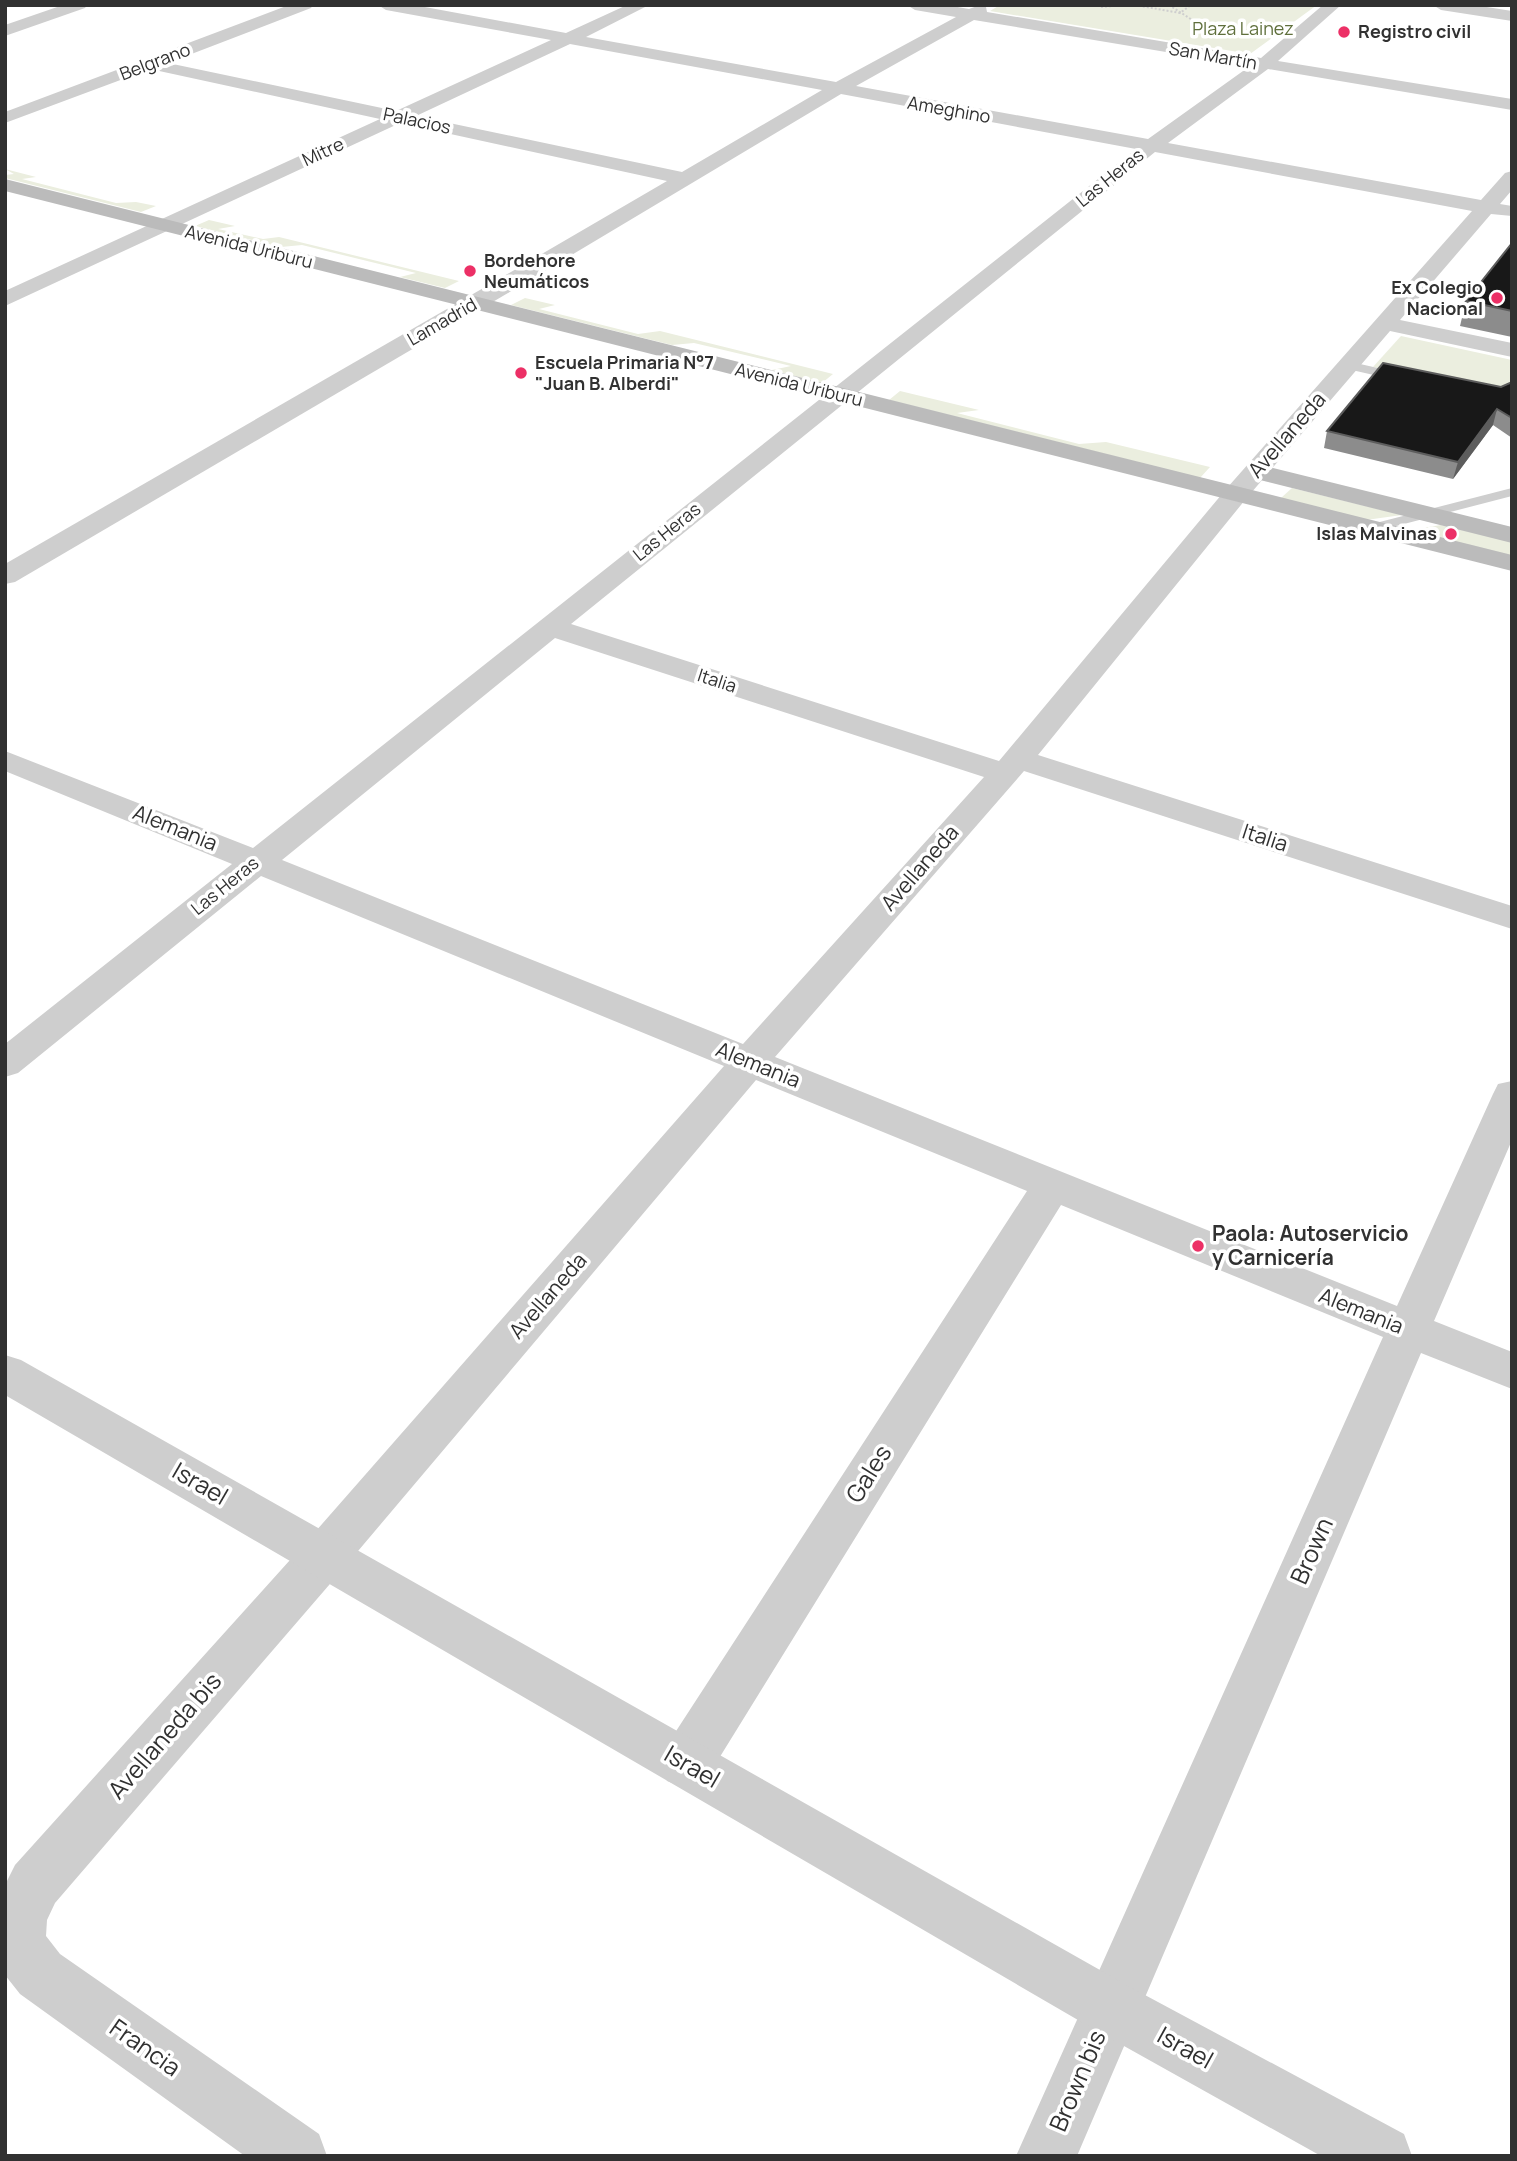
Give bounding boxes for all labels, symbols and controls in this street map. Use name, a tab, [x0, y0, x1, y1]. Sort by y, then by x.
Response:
park label: Plaza Lainez	[1192, 16, 1294, 40]
place label: Registro civil	[1358, 19, 1471, 43]
marker: Registro civil	[1336, 24, 1352, 40]
street label: San Martín	[1167, 35, 1259, 75]
street label: Belgrano	[116, 37, 193, 85]
street label: Ameghino	[906, 90, 993, 128]
street label: Palacios	[381, 101, 453, 139]
street label: Mitre	[298, 131, 347, 171]
street label: Las Heras	[1070, 143, 1148, 212]
street label: Avenida Uriburu	[183, 219, 316, 273]
place label: Bordehore Neumáticos	[484, 248, 589, 293]
marker: Bordehore Neumáticos	[462, 263, 478, 279]
place label: Ex Colegio Nacional	[1391, 275, 1483, 320]
marker: Ex Colegio Nacional	[1489, 290, 1505, 306]
street label: Lamadrid	[402, 292, 481, 351]
place label: Escuela Primaria N°7 "Juan B. Alberdi"	[535, 350, 714, 395]
street label: Avenida Uriburu	[733, 357, 866, 411]
marker: Escuela Primaria N°7 "Juan B. Alberdi"	[513, 365, 529, 381]
street label: Avellaneda	[1241, 385, 1331, 483]
street label: Las Heras	[627, 497, 705, 566]
place label: Islas Malvinas	[1316, 521, 1437, 545]
marker: Islas Malvinas	[1443, 526, 1459, 542]
street label: Italia	[695, 662, 740, 698]
street label: Alemania	[129, 797, 222, 857]
street label: Italia	[1239, 817, 1292, 858]
street label: Avellaneda	[874, 818, 964, 916]
street label: Las Heras	[185, 851, 263, 920]
street label: Alemania	[712, 1034, 805, 1094]
place label: Paola: Autoservicio y Carnicería	[1212, 1219, 1409, 1271]
marker: Paola: Autoservicio y Carnicería	[1190, 1238, 1206, 1254]
street label: Avellaneda	[502, 1246, 592, 1344]
street label: Alemania	[1315, 1280, 1408, 1340]
street label: Gales	[837, 1438, 898, 1508]
street label: Israel	[167, 1454, 235, 1512]
street label: Brown	[1281, 1512, 1340, 1589]
street label: Avellaneda bis	[100, 1665, 228, 1805]
street label: Israel	[659, 1737, 727, 1795]
street label: Francia	[104, 2010, 188, 2083]
street label: Israel	[1152, 2018, 1220, 2076]
street label: Brown bis	[1041, 2025, 1113, 2136]

